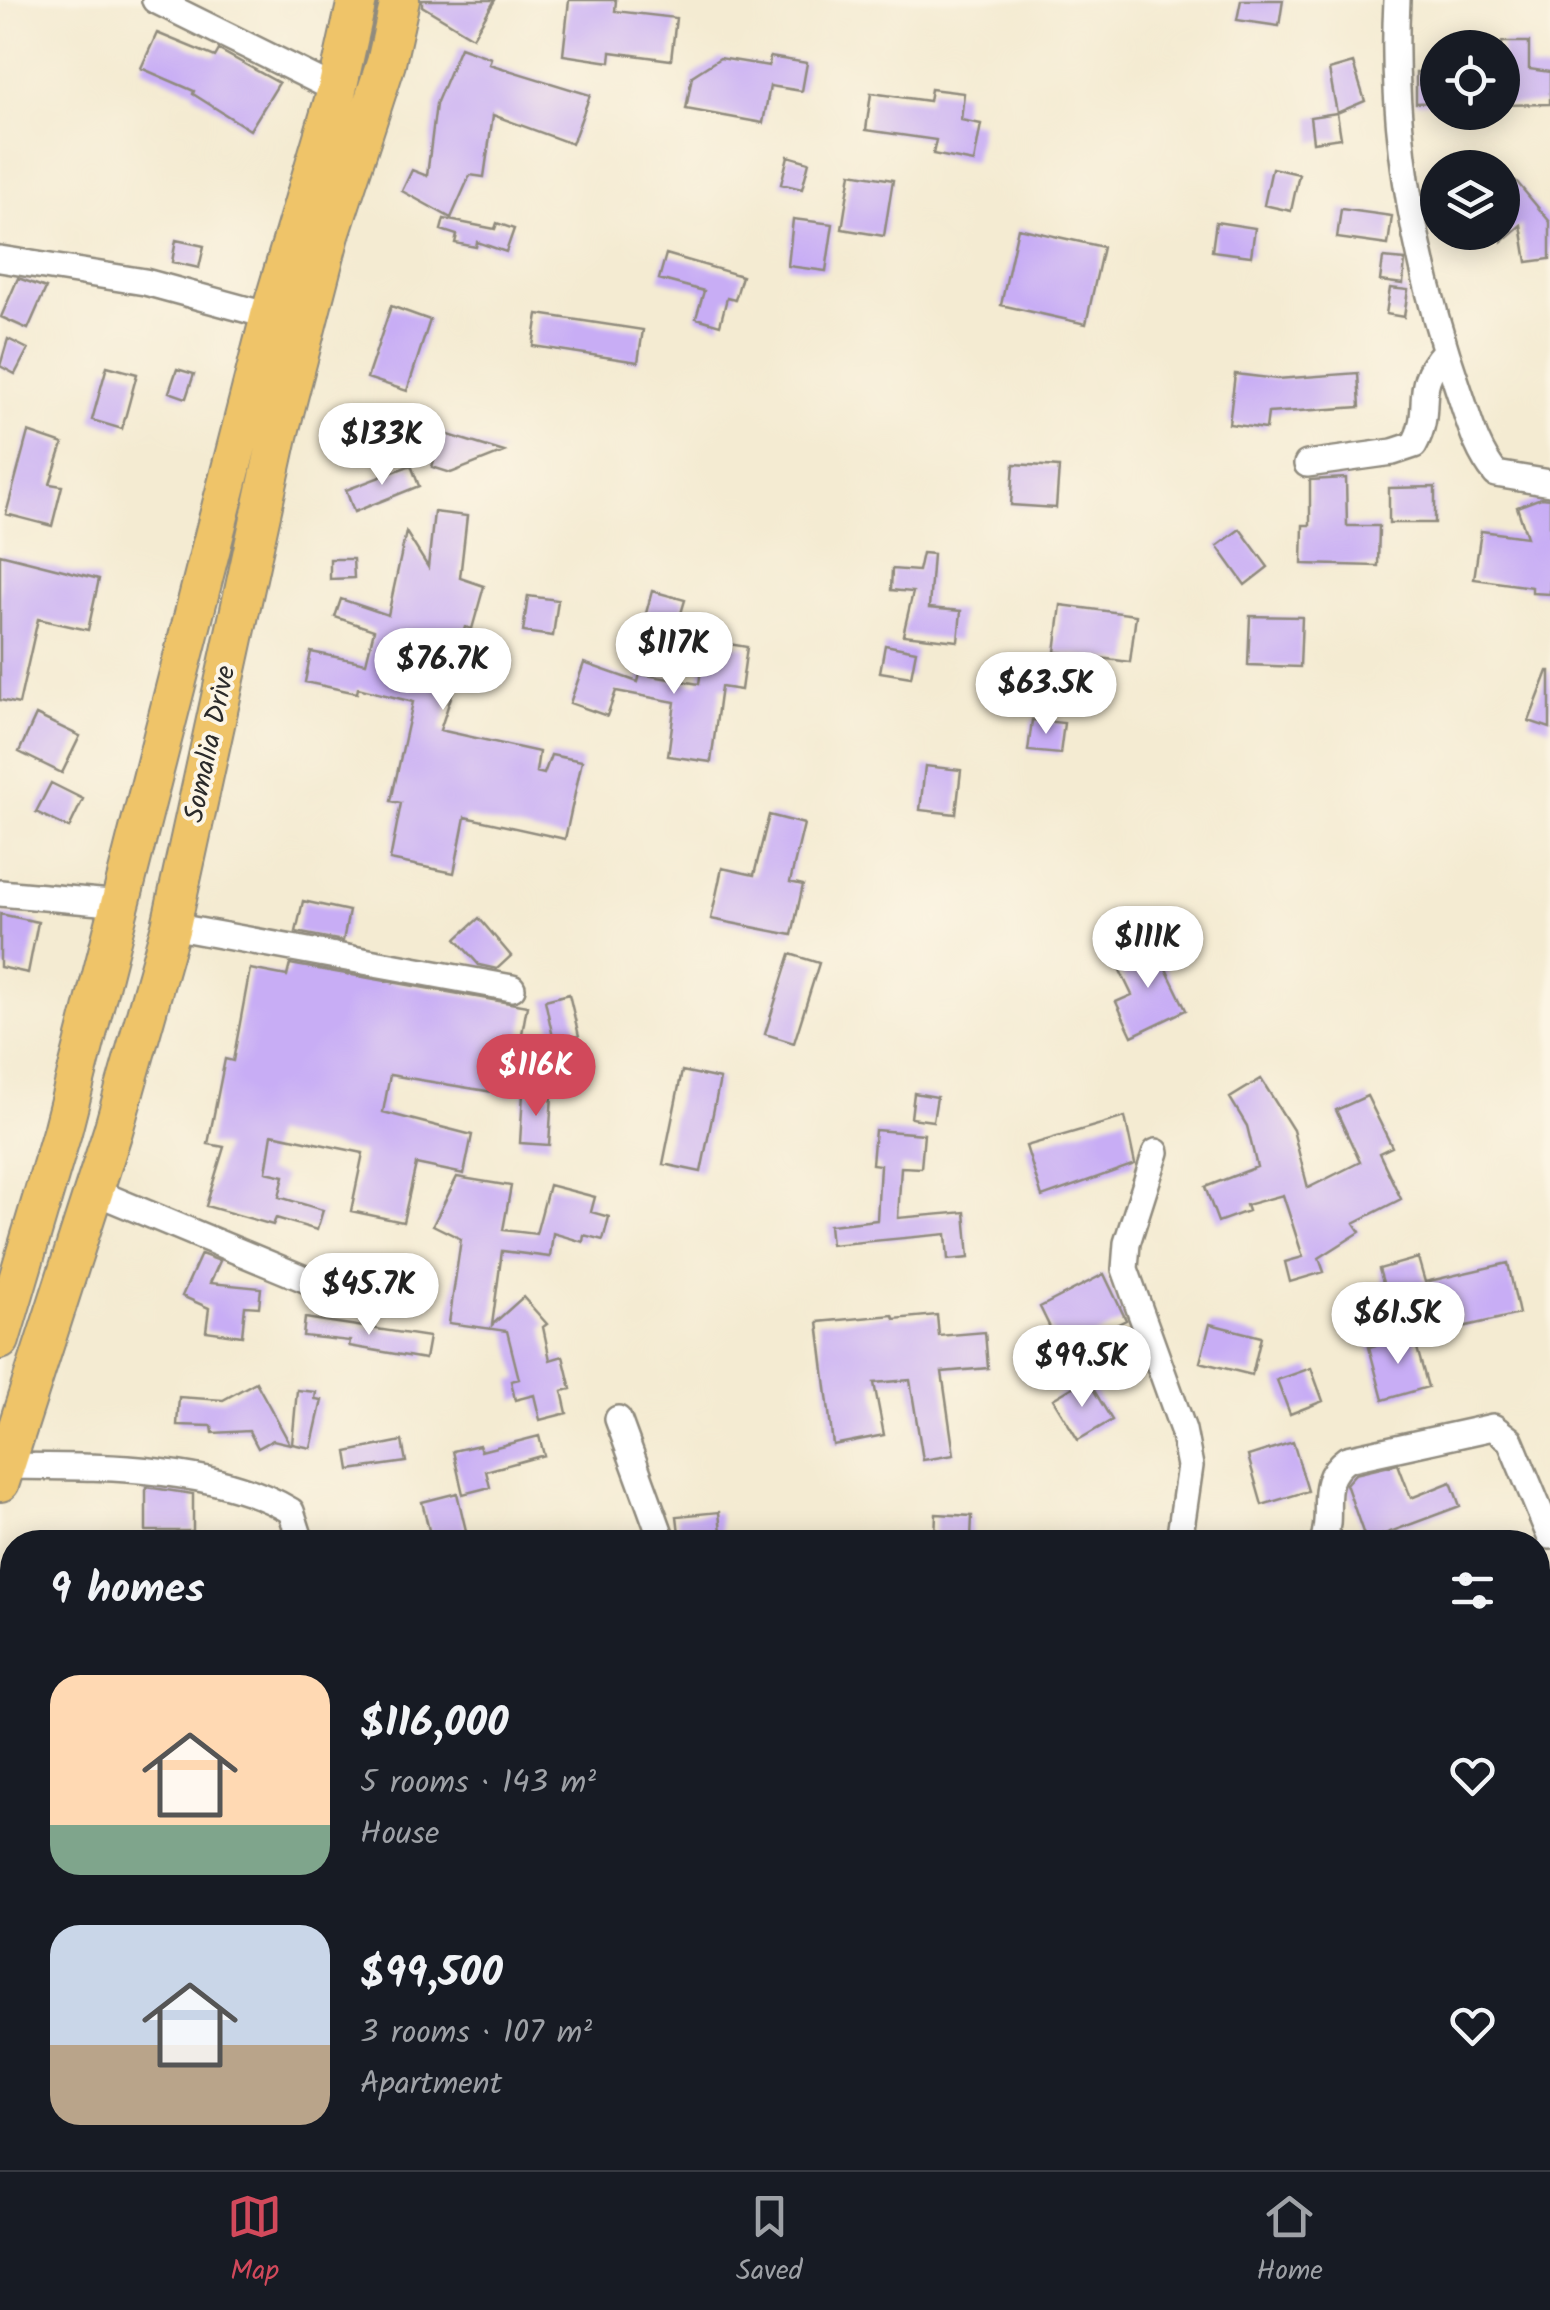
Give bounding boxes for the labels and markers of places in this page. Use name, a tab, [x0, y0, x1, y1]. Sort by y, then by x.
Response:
pin: $133K	[312, 403, 452, 488]
pin: $117K	[604, 612, 744, 697]
pin: $76.7K	[362, 628, 524, 713]
pin: $63.5K	[965, 652, 1127, 737]
pin: $111K	[1078, 906, 1218, 991]
pin: $116K	[466, 1034, 606, 1119]
pin: $45.7K	[288, 1253, 450, 1338]
pin: $61.5K	[1317, 1282, 1479, 1367]
pin: $99.5K	[1001, 1325, 1163, 1410]

